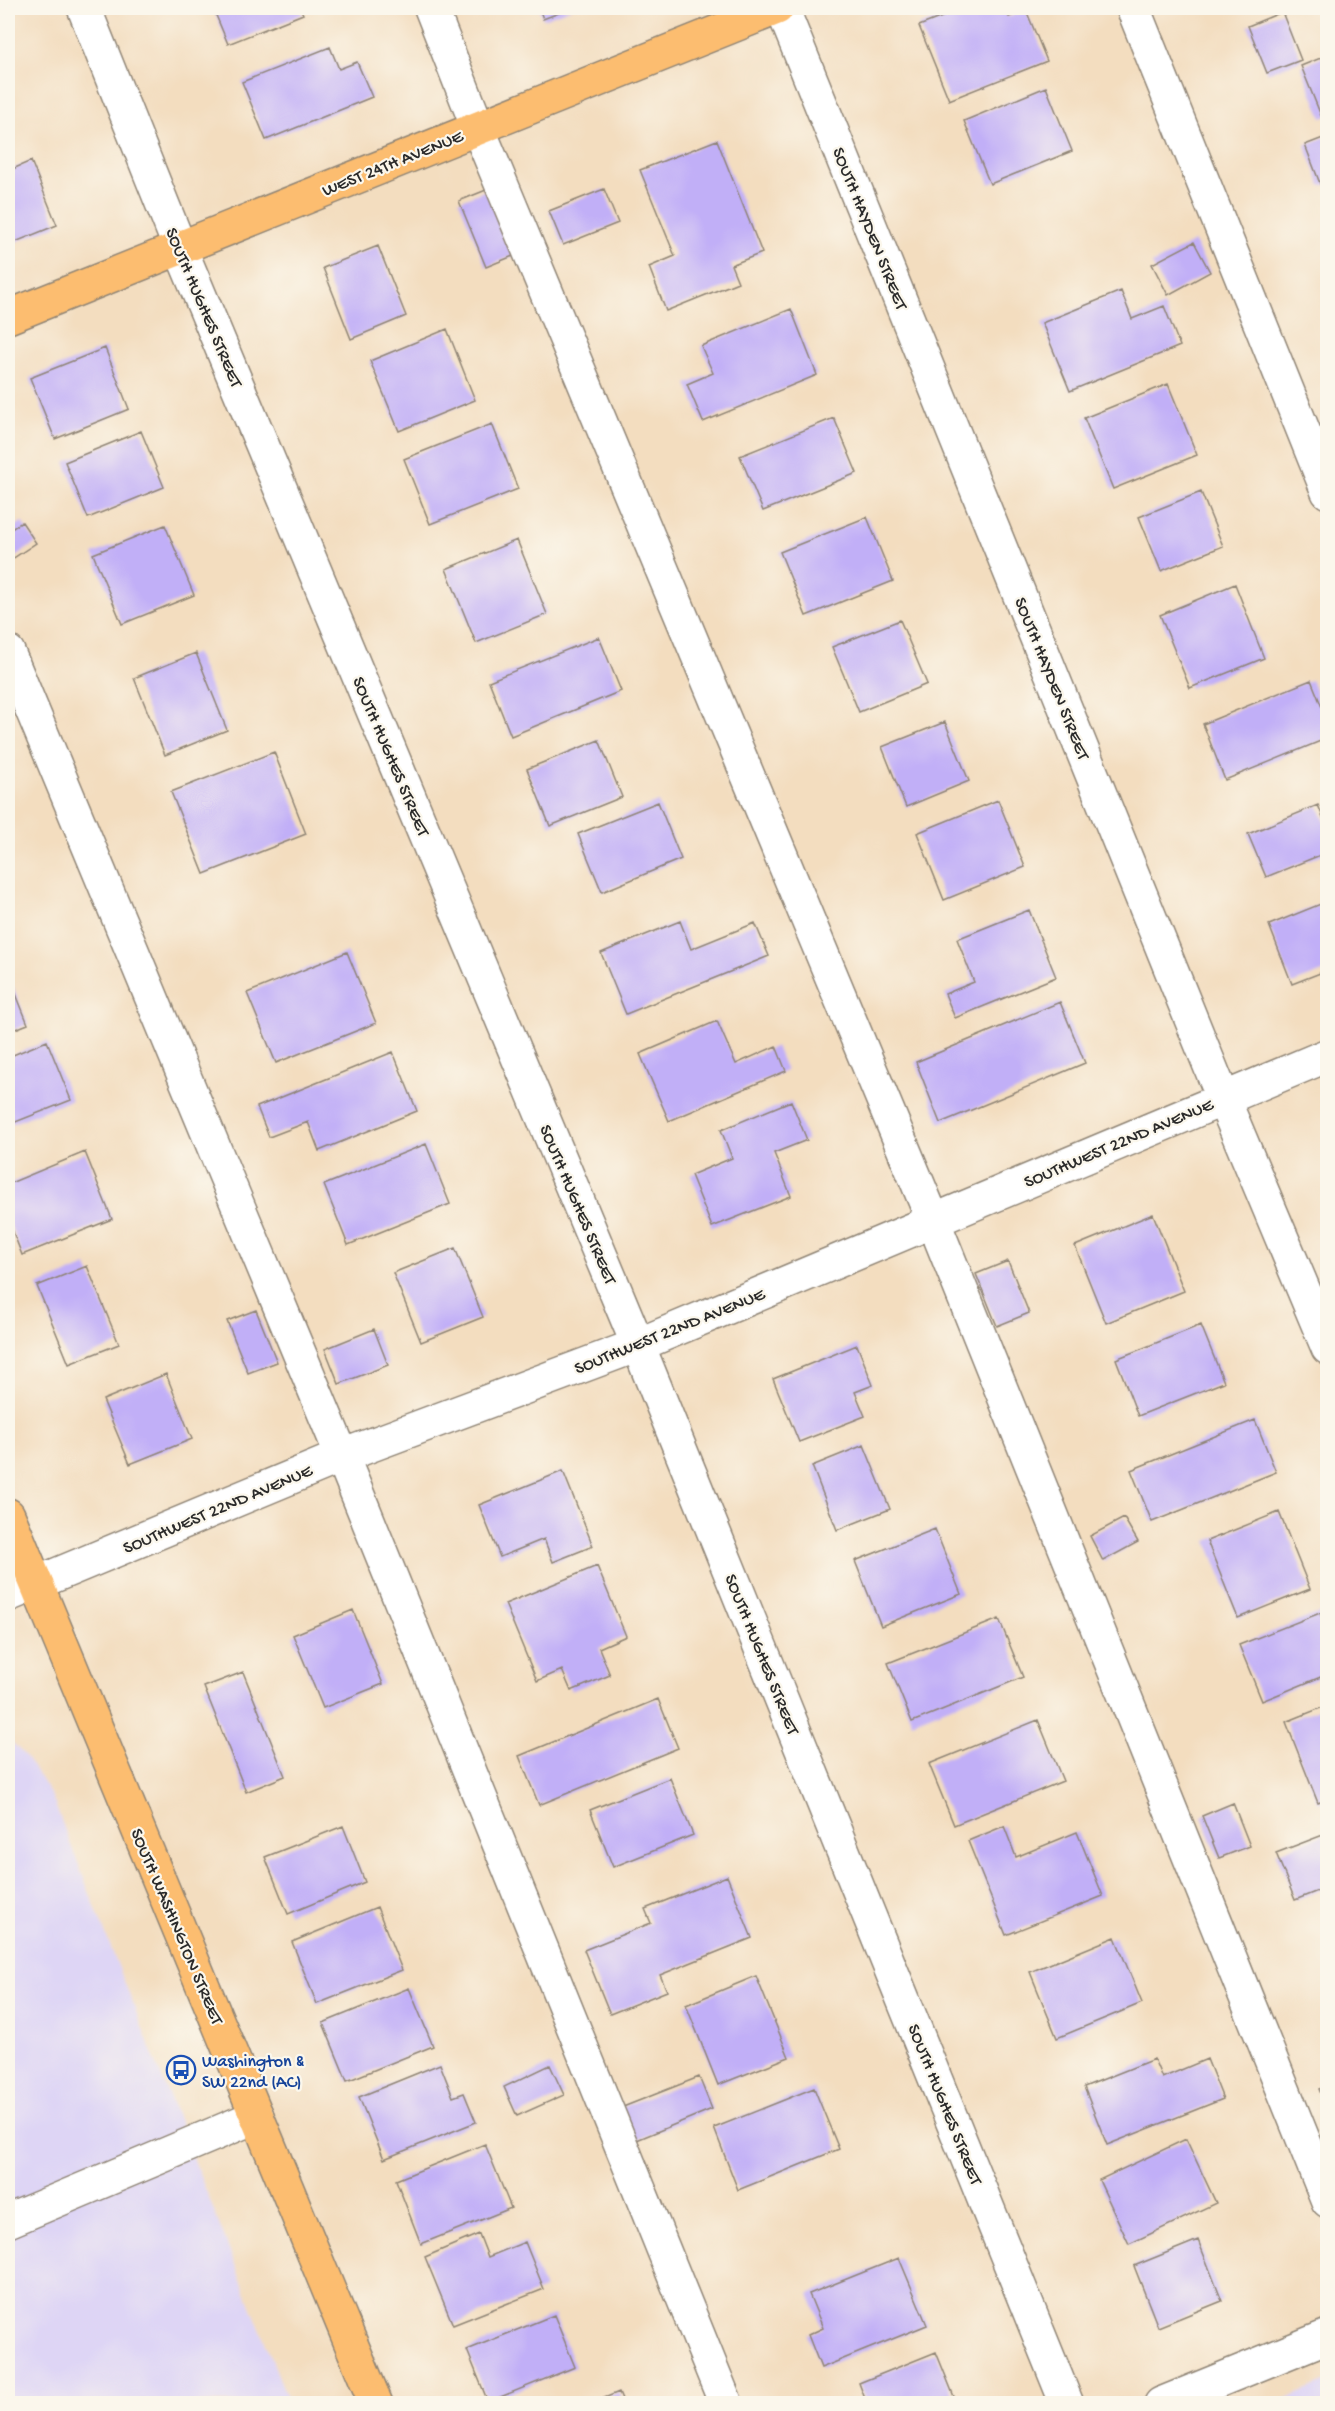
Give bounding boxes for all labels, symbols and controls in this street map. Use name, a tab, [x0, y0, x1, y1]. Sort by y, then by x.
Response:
street label: WEST 24TH AVENUE	[319, 126, 467, 202]
street label: SOUTH HAYDEN STREET	[826, 145, 911, 314]
street label: SOUTH HUGHES STREET	[160, 225, 246, 392]
street label: SOUTH HAYDEN STREET	[1008, 595, 1093, 764]
street label: SOUTH HUGHES STREET	[347, 674, 433, 841]
street label: SOUTHWEST 22ND AVENUE	[1021, 1095, 1217, 1194]
street label: SOUTH HUGHES STREET	[534, 1122, 620, 1289]
street label: SOUTHWEST 22ND AVENUE	[572, 1284, 769, 1380]
street label: SOUTHWEST 22ND AVENUE	[120, 1461, 316, 1560]
street label: SOUTH HUGHES STREET	[719, 1572, 803, 1739]
street label: SOUTH WASHINGTON STREET	[125, 1826, 227, 2029]
street label: SOUTH HUGHES STREET	[902, 2022, 986, 2189]
place label: Washington & SW 22nd (AC)	[202, 2052, 305, 2094]
bus stop icon: Washington & SW 22nd (AC)	[165, 2054, 197, 2086]

